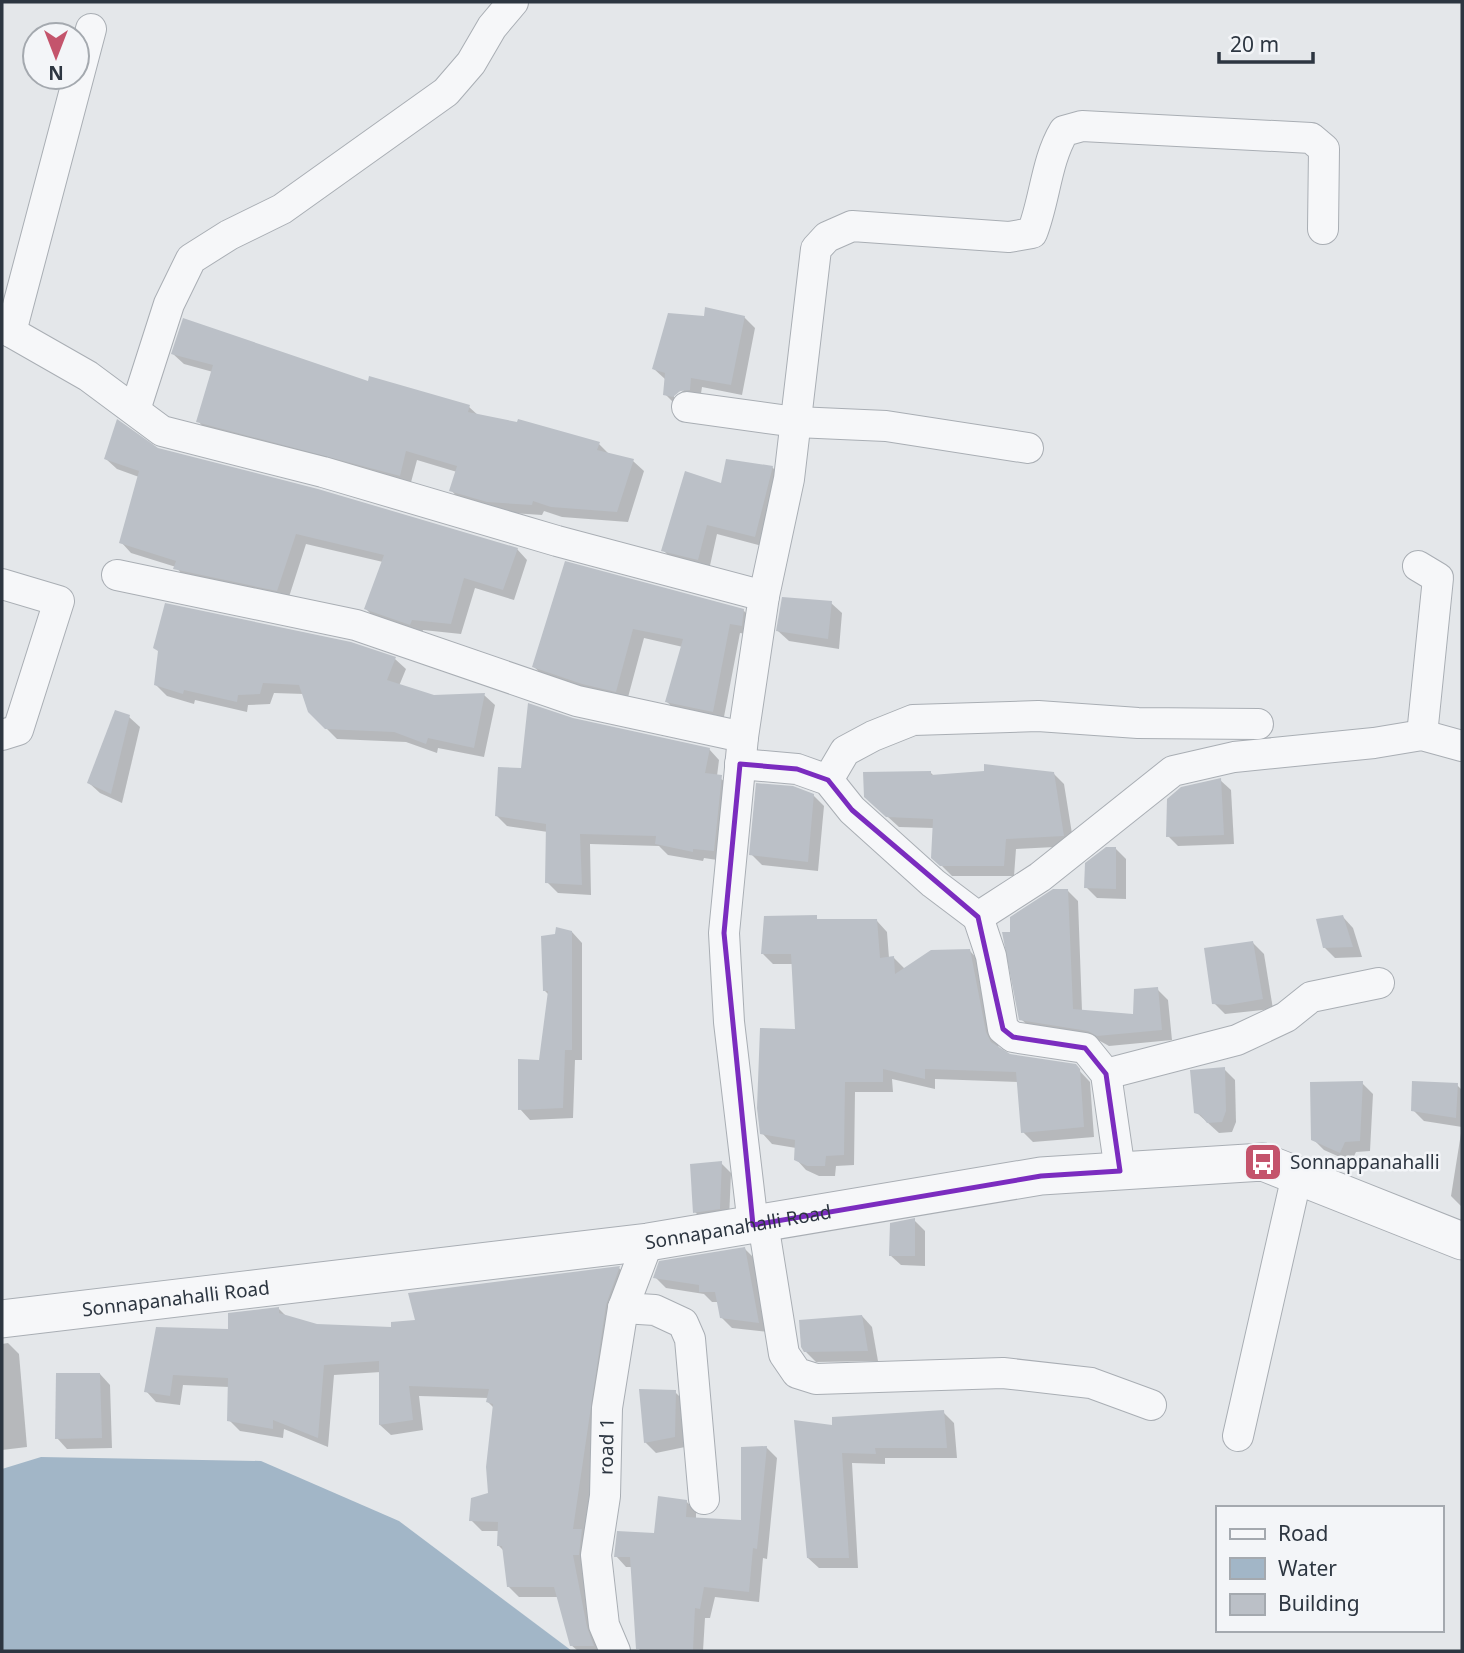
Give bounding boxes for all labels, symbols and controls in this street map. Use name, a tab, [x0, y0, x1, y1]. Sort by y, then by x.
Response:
north arrow	[21, 21, 91, 91]
scale bar	[1219, 21, 1314, 65]
text: 20 m	[1230, 30, 1279, 58]
text: N	[48, 60, 64, 86]
bus stop icon: Sonnappanahalli	[1242, 1141, 1284, 1183]
place label: Sonnappanahalli	[1290, 1149, 1440, 1175]
street label: Sonnapanahalli Road	[643, 1198, 833, 1255]
street label: Sonnapanahalli Road	[81, 1274, 271, 1322]
street label: road 1	[592, 1418, 620, 1475]
legend	[1216, 1506, 1443, 1632]
text: Road	[1278, 1519, 1328, 1547]
text: Water	[1278, 1554, 1337, 1582]
text: Building	[1278, 1589, 1360, 1617]

